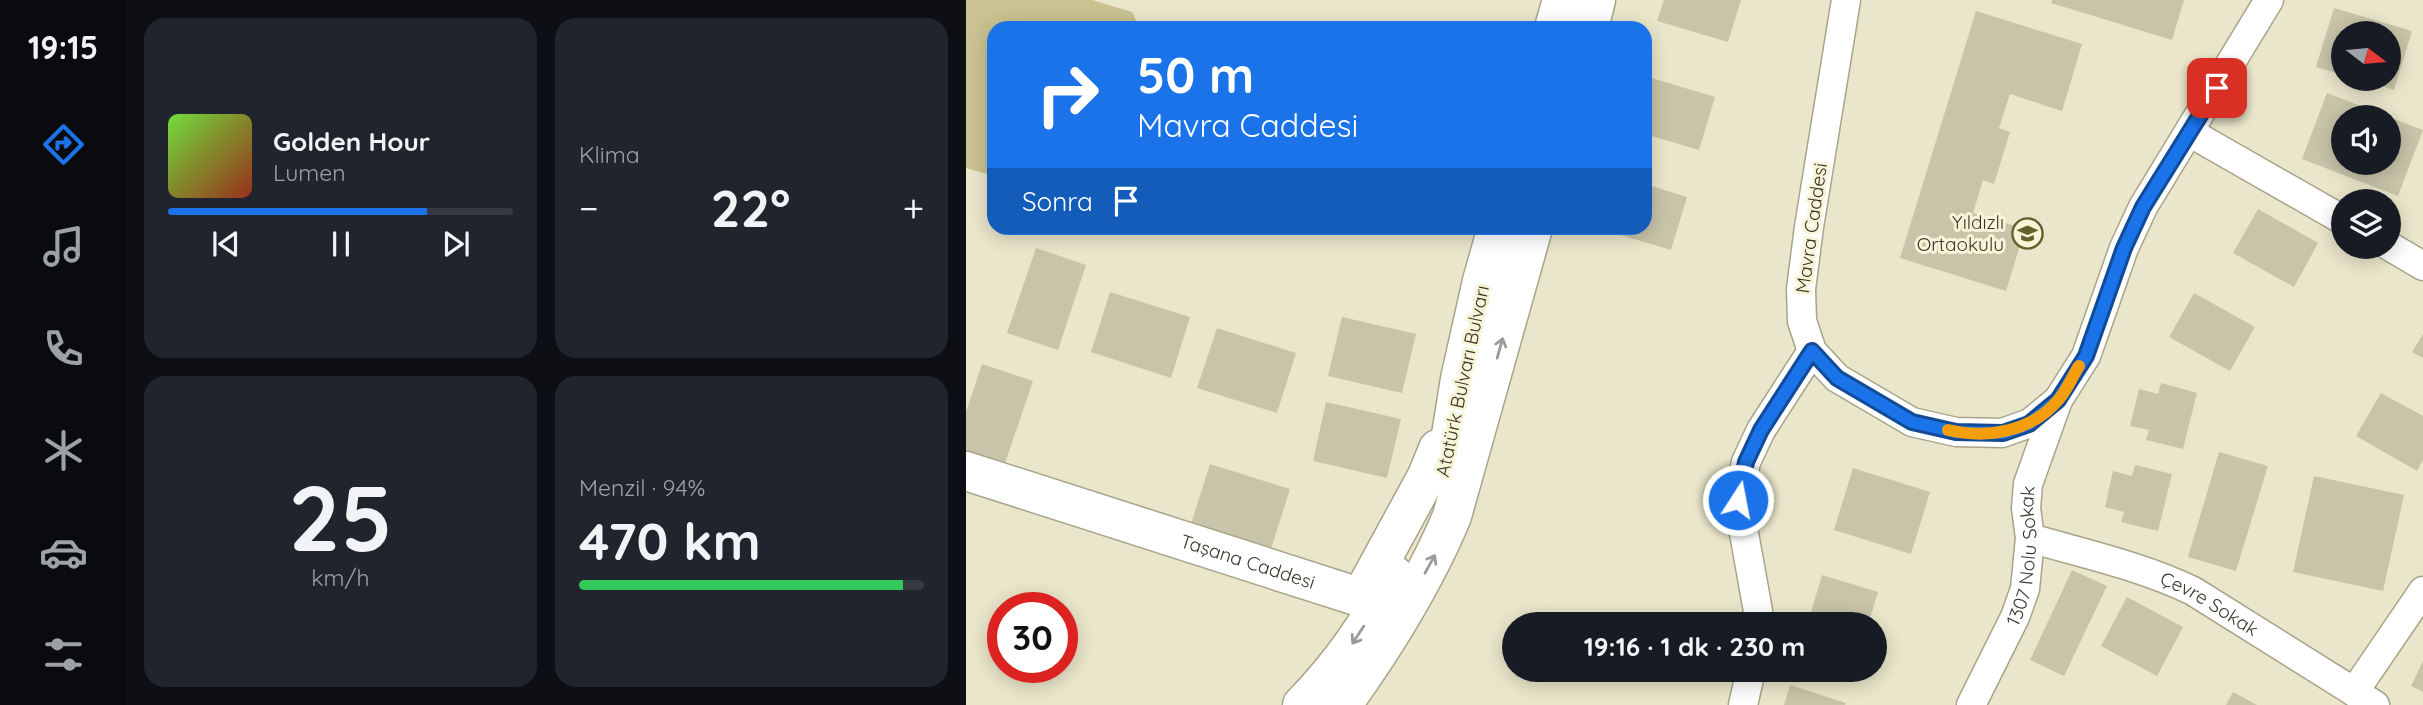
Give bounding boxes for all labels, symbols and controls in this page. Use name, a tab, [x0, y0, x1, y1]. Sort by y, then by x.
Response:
north arrow	[2331, 21, 2401, 91]
map controls	[2331, 21, 2401, 259]
text: 19:15	[28, 27, 98, 67]
text: 50 m	[1137, 44, 1254, 105]
icon: right	[1022, 49, 1113, 140]
pin	[2187, 58, 2247, 118]
icon: arrive	[2198, 69, 2236, 107]
text: Mavra Caddesi	[1137, 105, 1358, 145]
button: sound	[2331, 105, 2401, 175]
icon: directions	[39, 120, 88, 169]
text: Golden Hour	[273, 125, 430, 158]
text: Klima	[579, 140, 640, 169]
text: Lumen	[273, 158, 346, 187]
street label: Mavra Caddesi	[1790, 161, 1832, 295]
text: 22°	[711, 175, 790, 240]
icon: arrive	[1107, 182, 1145, 220]
text: −	[579, 184, 599, 232]
text: +	[903, 184, 924, 232]
text: Sonra	[1022, 185, 1093, 218]
button: layers	[2331, 189, 2401, 259]
place label: Yıldızlı Ortaokulu	[1917, 210, 2004, 256]
school or university icon: Yıldızlı Ortaokulu	[2010, 216, 2044, 250]
icon: music	[39, 222, 88, 271]
icon: previous	[207, 225, 245, 263]
icon: pause	[322, 225, 360, 263]
icon: next	[437, 225, 475, 263]
street label: Atatürk Bulvarı Bulvarı	[1430, 283, 1494, 479]
icon: phone	[39, 324, 88, 373]
one-way arrow	[1494, 337, 1507, 359]
icon: climate	[39, 426, 88, 475]
text: 25	[288, 460, 393, 574]
position arrow	[1701, 463, 1775, 537]
text: Menzil · 94%	[579, 473, 705, 502]
street label: 1307 Nolu Sokak	[2001, 485, 2042, 630]
text: 470 km	[579, 508, 761, 573]
icon: car	[39, 528, 88, 577]
street label: Taşana Caddesi	[1178, 529, 1318, 594]
one-way arrow	[1424, 554, 1438, 575]
text: km/h	[311, 563, 370, 592]
street label: Çevre Sokak	[2157, 566, 2263, 641]
speed limit sign: 30	[987, 592, 1078, 683]
one-way arrow	[1350, 624, 1364, 644]
icon: filters	[39, 630, 88, 679]
text: 19:16 · 1 dk · 230 m	[1584, 630, 1805, 663]

